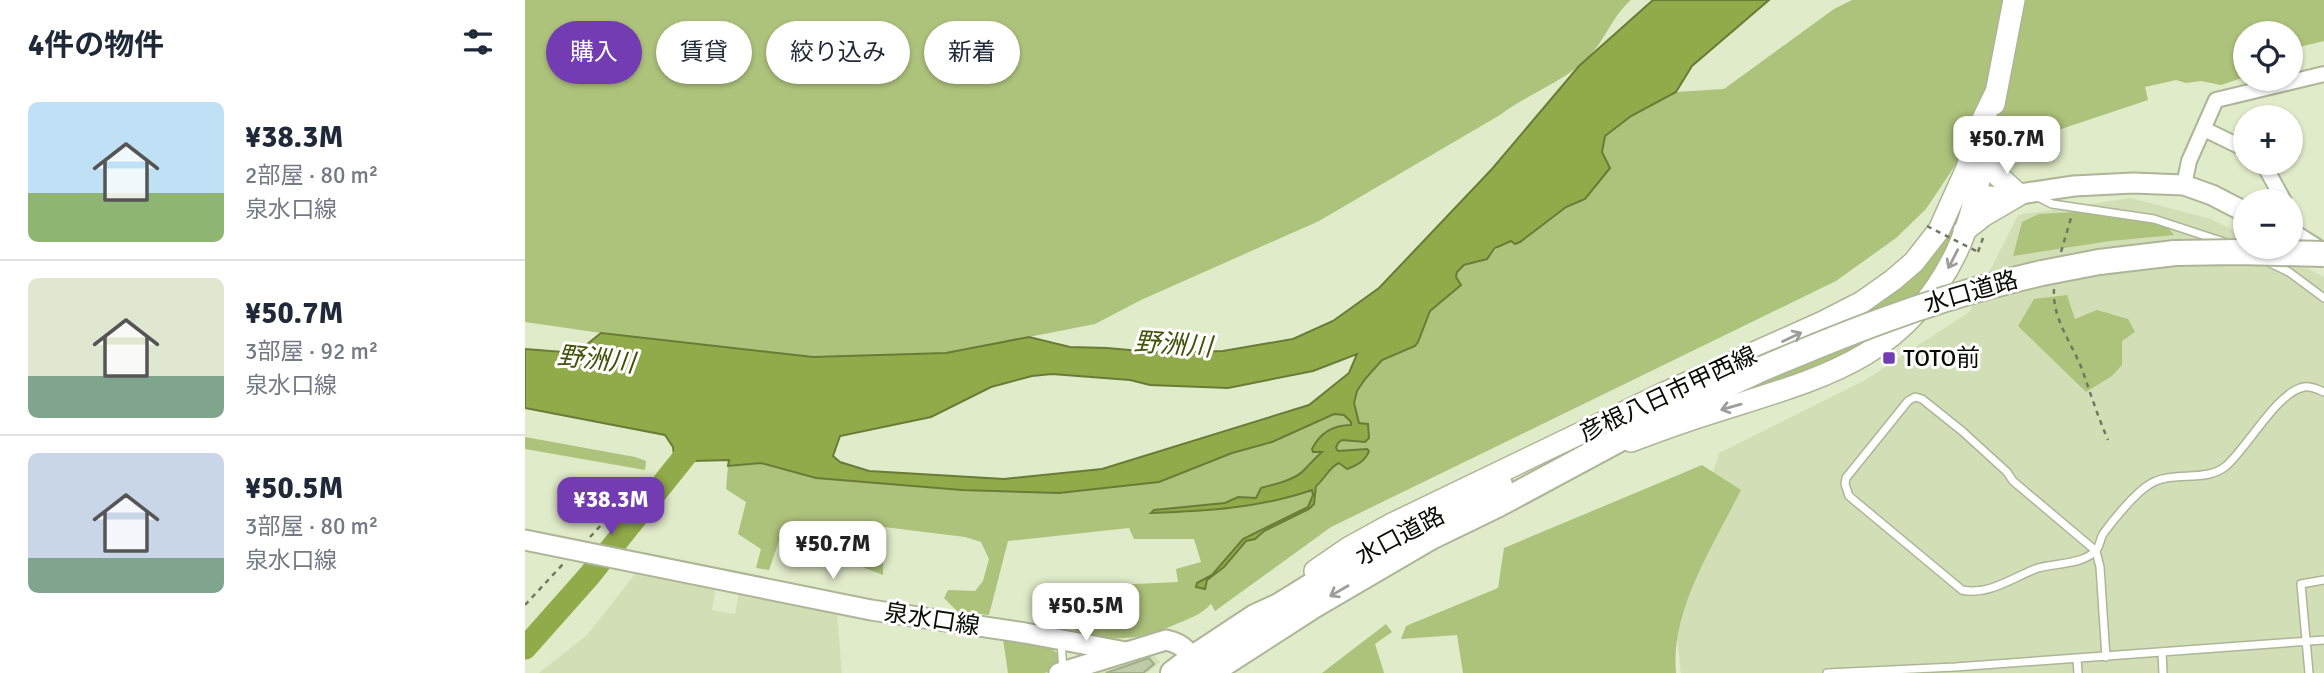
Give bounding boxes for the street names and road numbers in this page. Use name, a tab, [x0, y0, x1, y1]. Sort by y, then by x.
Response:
street label: 水口道路	[1921, 264, 2021, 320]
street label: 彦根八日市甲西線	[1575, 340, 1761, 448]
street label: 水口道路	[1351, 500, 1449, 572]
street label: 泉水口線	[882, 597, 982, 641]

